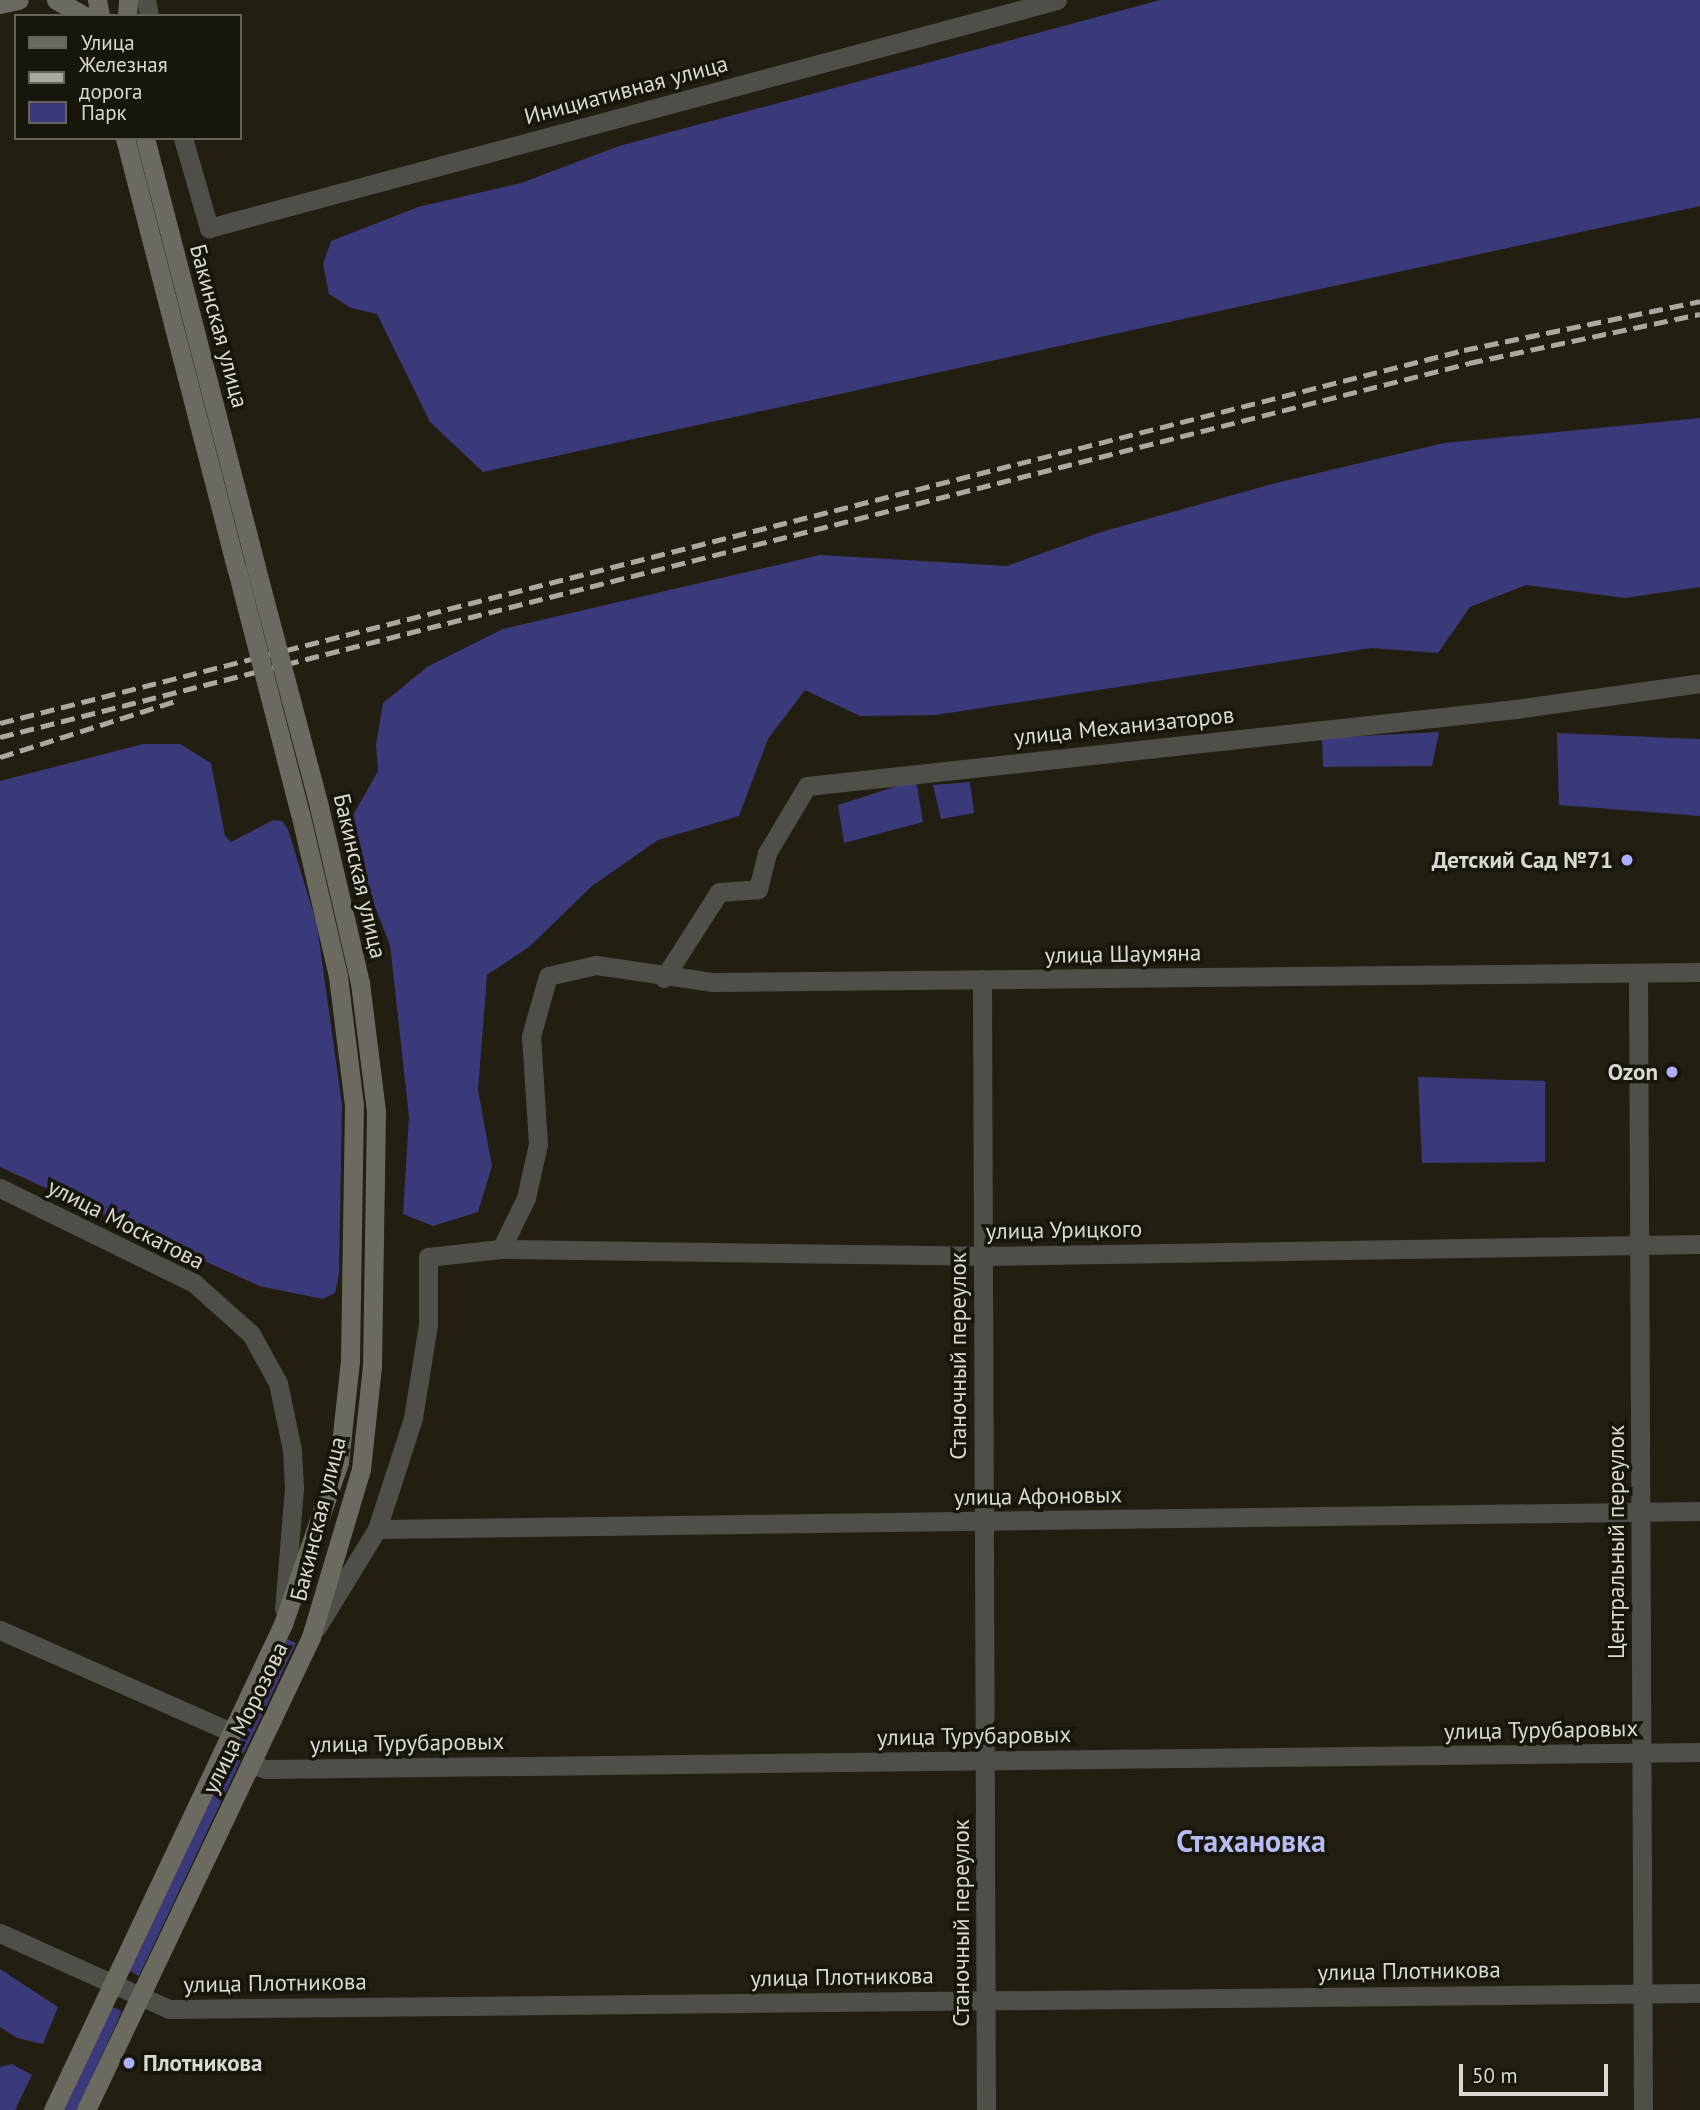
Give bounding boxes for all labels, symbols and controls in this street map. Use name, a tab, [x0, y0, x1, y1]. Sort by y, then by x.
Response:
legend	[14, 14, 242, 140]
text: Улица	[81, 29, 135, 56]
street label: Инициативная улица	[521, 50, 731, 130]
text: Железная дорога	[79, 51, 168, 105]
text: Парк	[81, 99, 127, 126]
street label: Бакинская улица	[184, 241, 254, 411]
street label: улица Механизаторов	[1013, 701, 1235, 751]
street label: Бакинская улица	[328, 791, 392, 961]
place label: Детский Сад №71	[1431, 846, 1613, 874]
marker: Детский Сад №71	[1619, 852, 1635, 868]
street label: улица Шаумяна	[1044, 939, 1202, 969]
place label: Ozon	[1608, 1058, 1658, 1086]
marker: Ozon	[1664, 1064, 1680, 1080]
street label: улица Москатова	[43, 1173, 209, 1275]
street label: улица Урицкого	[985, 1215, 1143, 1245]
street label: Станочный переулок	[944, 1252, 972, 1460]
street label: Центральный переулок	[1602, 1425, 1630, 1659]
street label: Бакинская улица	[284, 1434, 352, 1604]
street label: улица Афоновых	[953, 1481, 1123, 1511]
street label: улица Морозова	[196, 1638, 294, 1798]
street label: улица Турубаровых	[1443, 1714, 1639, 1746]
street label: улица Турубаровых	[876, 1720, 1072, 1752]
street label: улица Турубаровых	[309, 1727, 505, 1759]
street label: Станочный переулок	[947, 1819, 975, 2027]
district label: Стахановка	[1176, 1823, 1326, 1859]
street label: улица Плотникова	[1317, 1956, 1501, 1986]
street label: улица Плотникова	[750, 1962, 934, 1992]
street label: улица Плотникова	[183, 1968, 367, 1998]
place label: Плотникова	[143, 2049, 263, 2077]
scale bar	[1462, 2050, 1611, 2094]
marker: Плотникова	[121, 2055, 137, 2071]
text: 50 m	[1472, 2062, 1518, 2089]

